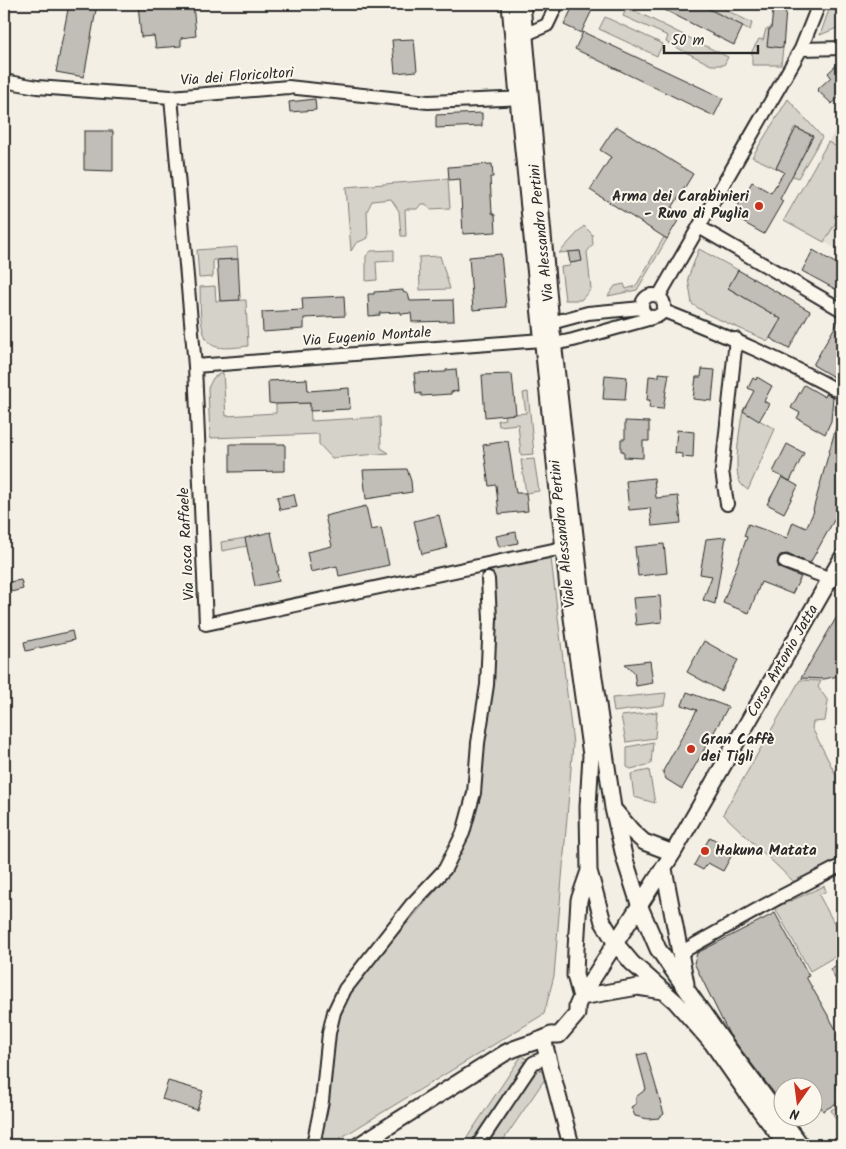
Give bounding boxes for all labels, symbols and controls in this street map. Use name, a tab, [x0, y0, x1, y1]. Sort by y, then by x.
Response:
scale bar	[664, 22, 757, 54]
text: 50 m	[671, 29, 705, 53]
street label: Via dei Floricoltori	[180, 61, 296, 93]
street label: Via Alessandro Pertini	[523, 162, 561, 303]
place label: Arma dei Carabinieri - Ruvo di Puglia	[612, 185, 750, 226]
marker: Arma dei Carabinieri - Ruvo di Puglia	[753, 200, 765, 212]
street label: Via Eugenio Montale	[302, 321, 432, 353]
street label: Viale Alessandro Pertini	[543, 458, 583, 609]
street label: Via Iosca Raffaele	[172, 486, 202, 601]
street label: Corso Antonio Jatta	[741, 600, 825, 722]
place label: Gran Caffè dei Tigli	[701, 728, 774, 769]
marker: Gran Caffè dei Tigli	[685, 743, 697, 755]
place label: Hakuna Matata	[715, 839, 817, 863]
marker: Hakuna Matata	[699, 845, 711, 857]
north arrow	[774, 1076, 824, 1126]
text: N	[788, 1102, 802, 1125]

